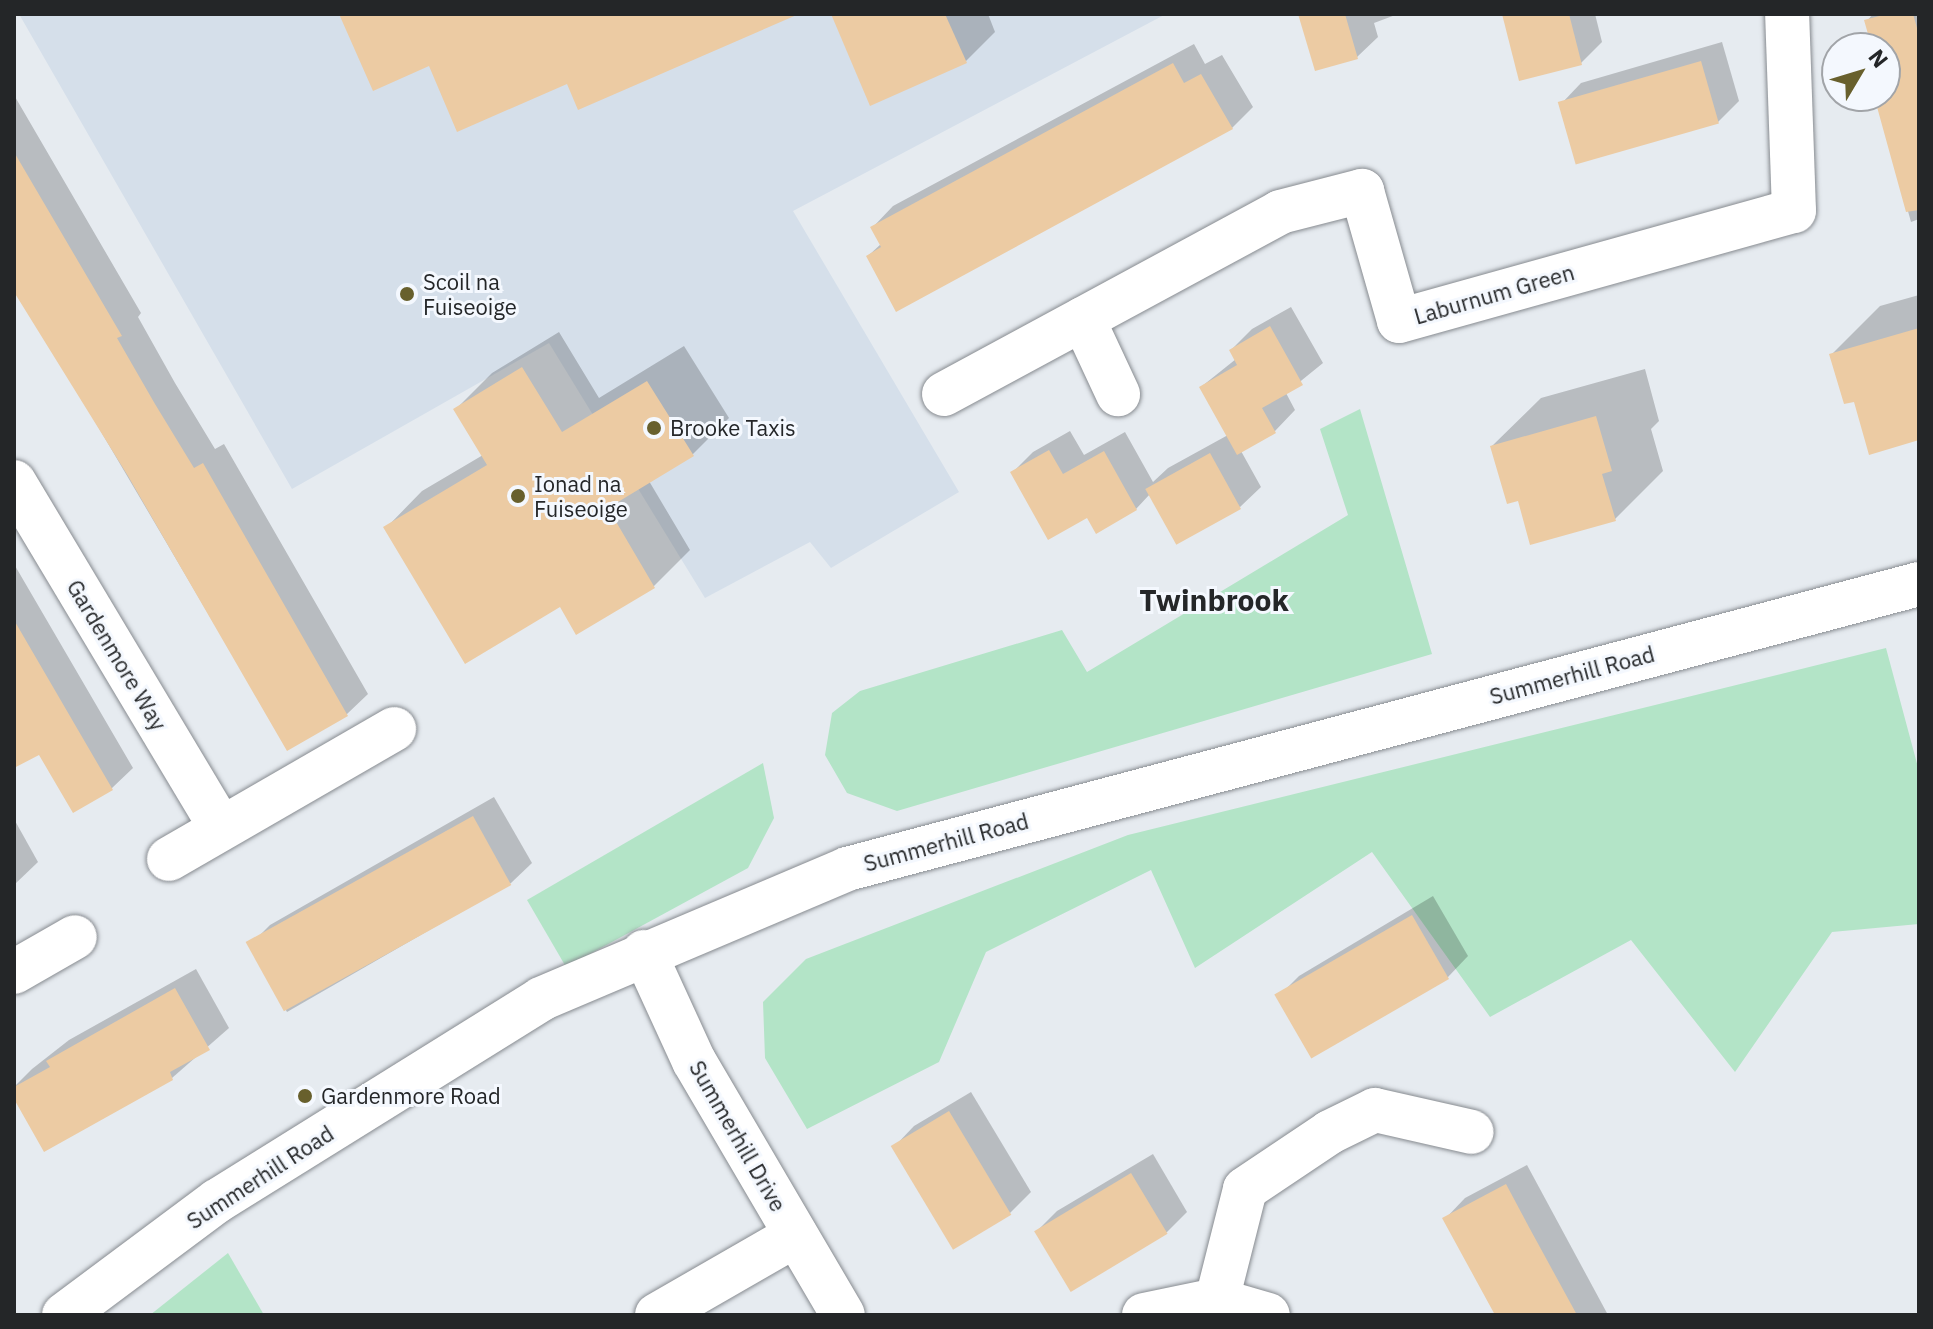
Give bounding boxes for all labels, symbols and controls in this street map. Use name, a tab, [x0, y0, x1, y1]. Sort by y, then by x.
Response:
north arrow	[1821, 32, 1901, 112]
text: N	[1862, 43, 1895, 73]
street label: Laburnum Green	[1411, 259, 1577, 329]
place label: Scoil na Fuiseoige	[423, 268, 517, 320]
marker: Scoil na Fuiseoige	[398, 285, 416, 303]
place label: Brooke Taxis	[670, 415, 796, 441]
marker: Brooke Taxis	[645, 419, 663, 437]
place label: Ionad na Fuiseoige	[534, 470, 628, 522]
marker: Ionad na Fuiseoige	[509, 487, 527, 505]
street label: Gardenmore Way	[62, 575, 172, 735]
district label: Twinbrook	[1139, 582, 1289, 618]
street label: Summerhill Road	[1487, 640, 1657, 710]
street label: Summerhill Road	[861, 807, 1031, 877]
street label: Summerhill Drive	[684, 1056, 792, 1216]
place label: Gardenmore Road	[321, 1083, 501, 1109]
marker: Gardenmore Road	[296, 1087, 314, 1105]
street label: Summerhill Road	[182, 1120, 338, 1234]

